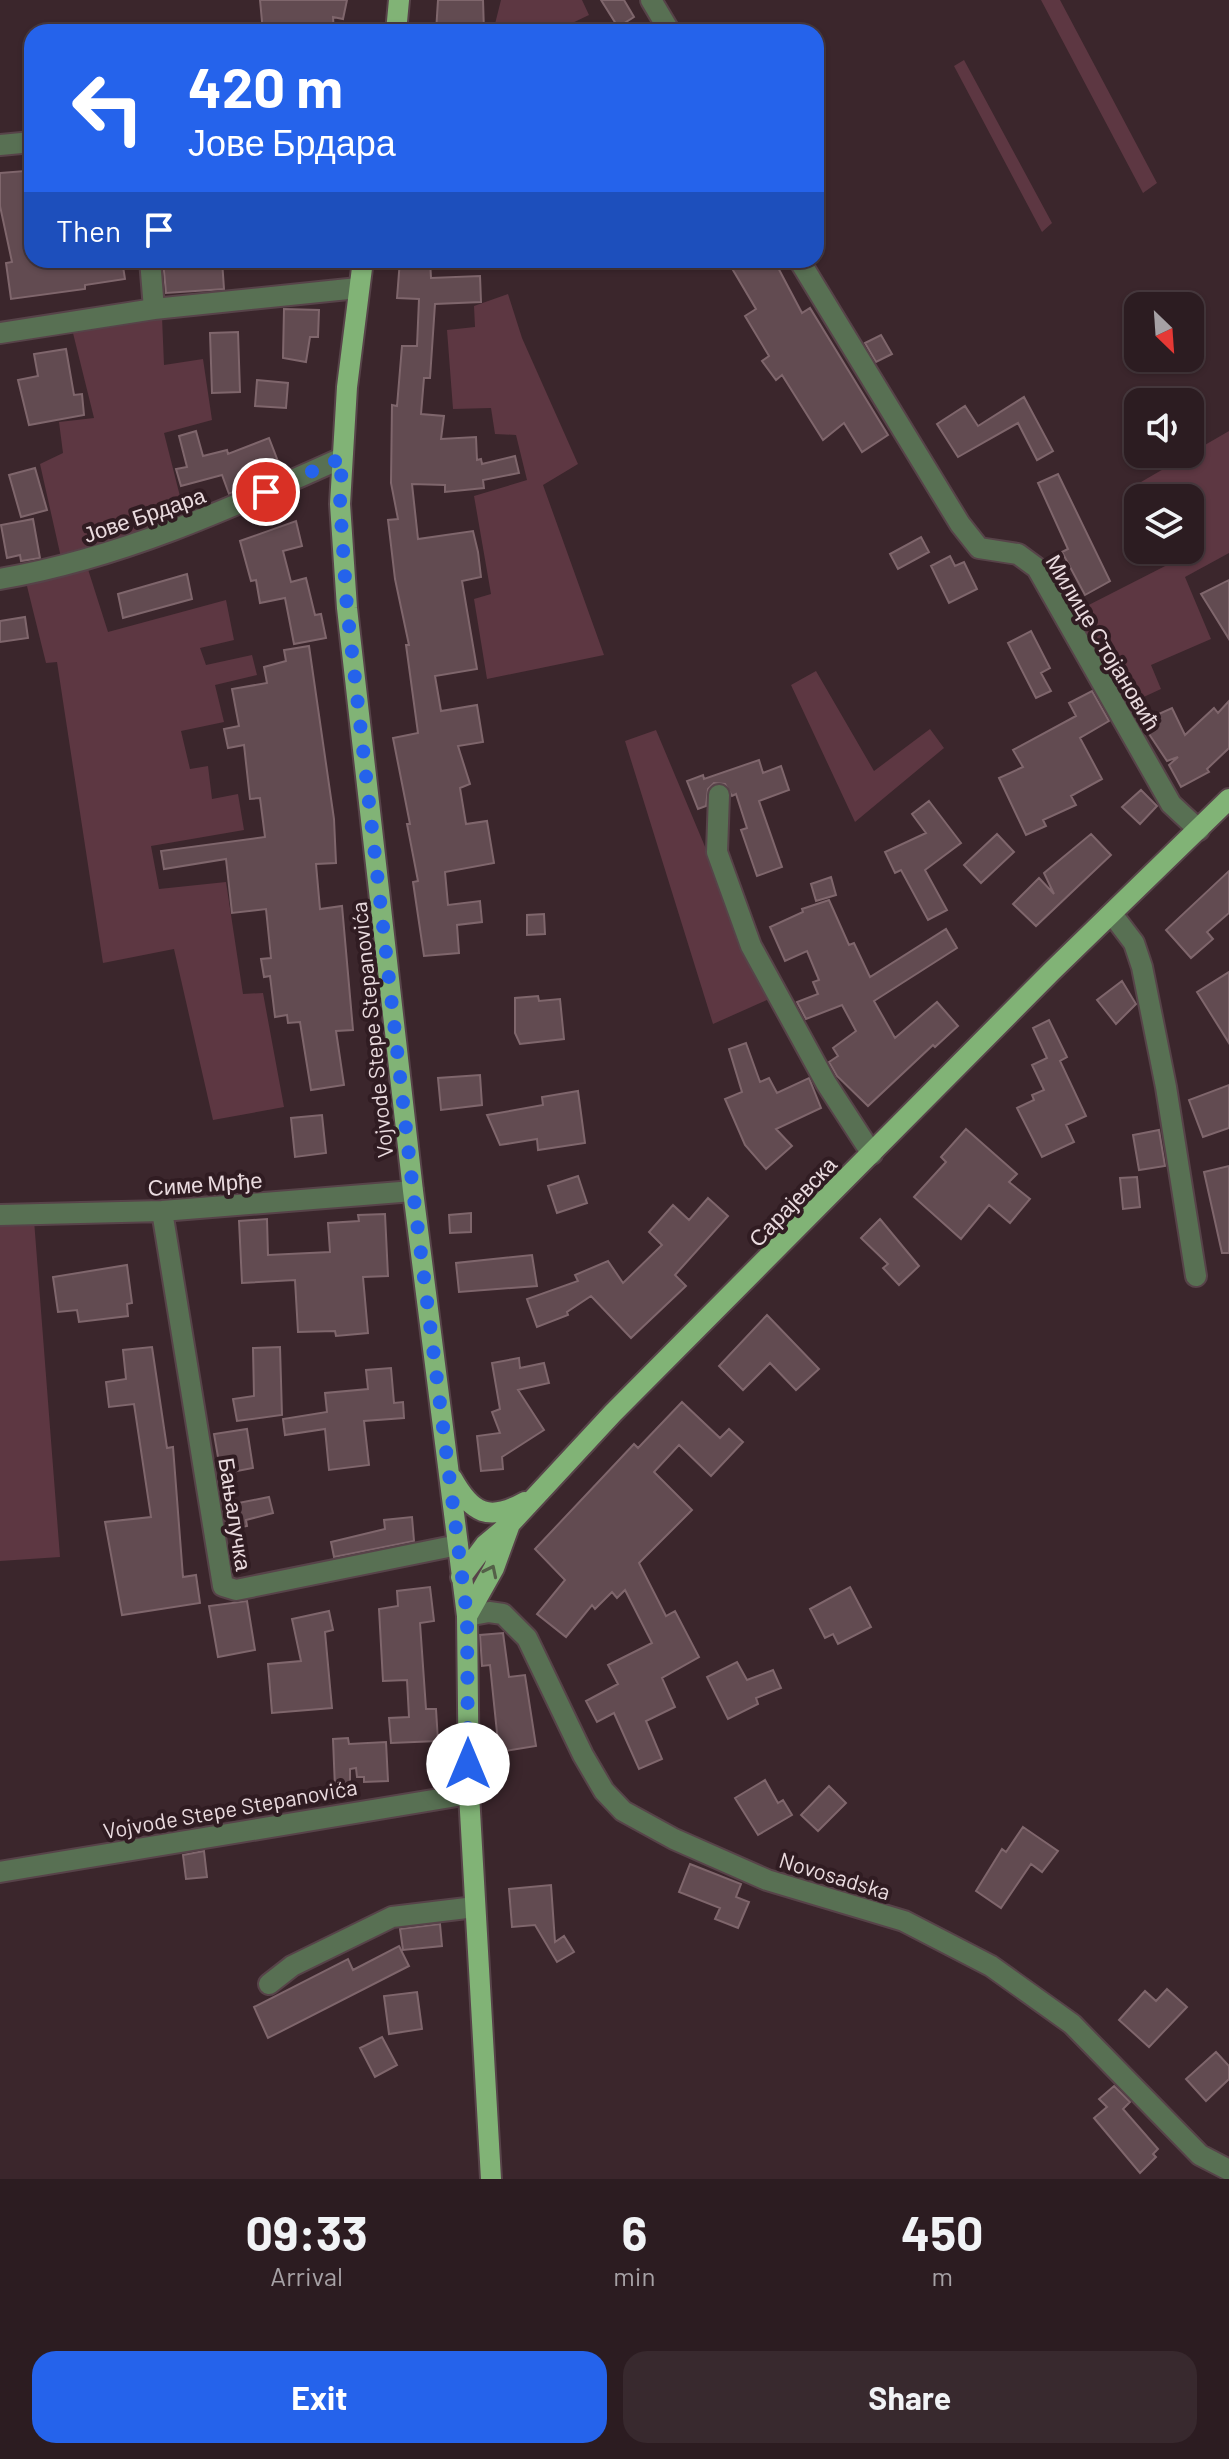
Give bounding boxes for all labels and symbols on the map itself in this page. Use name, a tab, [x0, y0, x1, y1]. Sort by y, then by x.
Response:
north arrow	[1124, 292, 1204, 372]
pin	[232, 458, 300, 526]
street label: Јове Брдара	[80, 481, 209, 548]
street label: Милице Стојановић	[1040, 549, 1167, 735]
street label: Vojvode Stepe Stepanovića	[345, 901, 397, 1159]
street label: Сарајевска	[743, 1150, 842, 1252]
street label: Симе Мрђе	[147, 1166, 263, 1201]
street label: Бањалучка	[213, 1455, 258, 1573]
one-way arrow	[481, 1565, 497, 1580]
position arrow	[426, 1722, 510, 1806]
street label: Vojvode Stepe Stepanovića	[101, 1773, 359, 1843]
street label: Novosadska	[776, 1846, 894, 1904]

